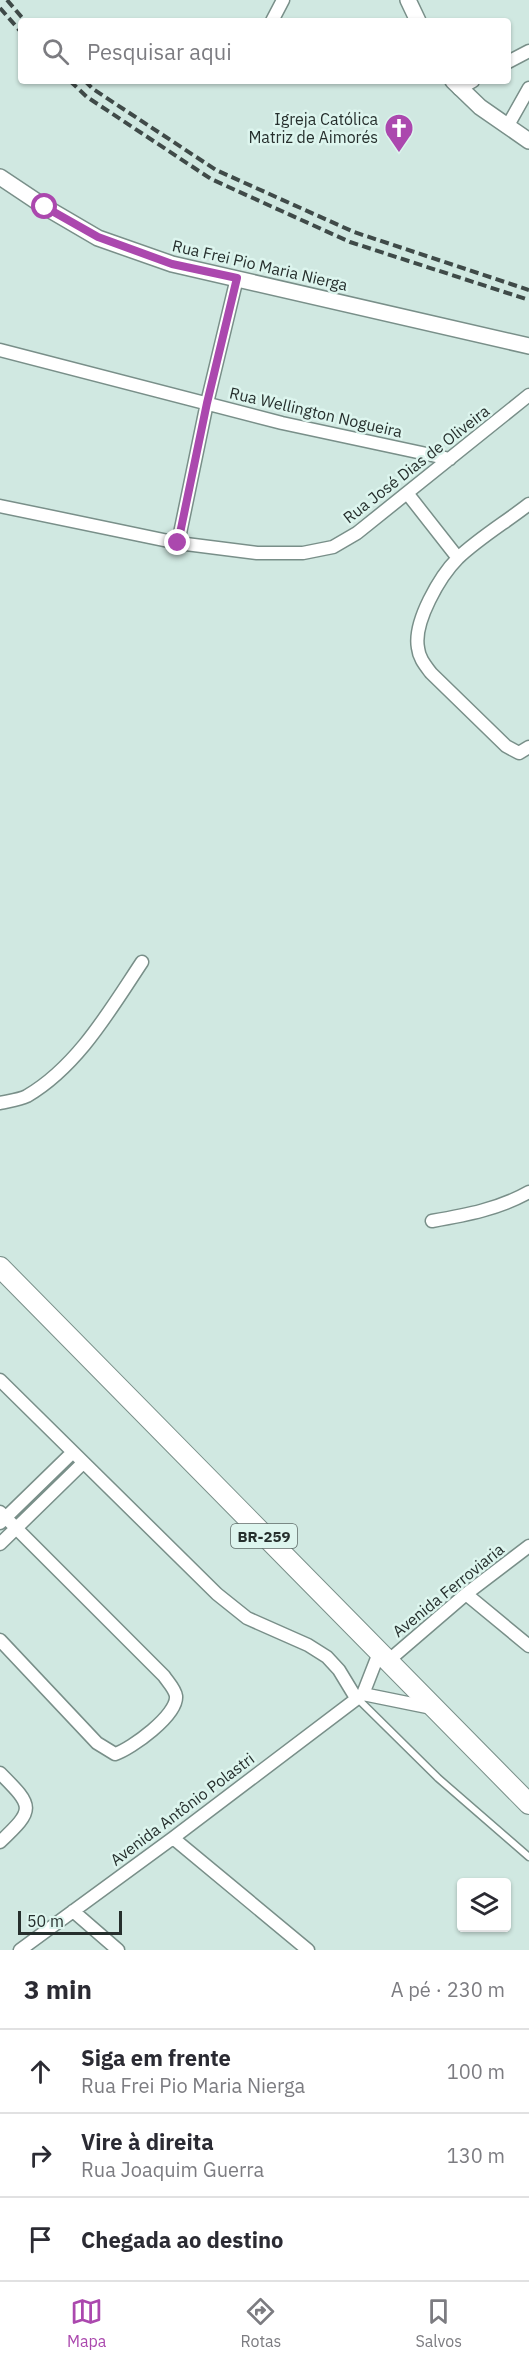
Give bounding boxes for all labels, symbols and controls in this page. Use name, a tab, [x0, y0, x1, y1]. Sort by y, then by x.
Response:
search box	[18, 18, 511, 84]
icon: search	[39, 35, 72, 68]
text: Pesquisar aqui	[87, 37, 232, 66]
place label: Igreja Católica Matriz de Aimorés	[248, 109, 378, 147]
church icon: Igreja Católica Matriz de Aimorés	[383, 112, 415, 154]
route start	[31, 193, 57, 219]
street label: Rua Frei Pio Maria Nierga	[170, 235, 350, 295]
street label: Rua Wellington Nogueira	[228, 382, 405, 442]
street label: Rua José Dias de Oliveira	[339, 400, 494, 527]
route end	[164, 529, 190, 555]
road number: BR-259	[231, 1524, 297, 1548]
street label: Avenida Ferroviaria	[388, 1539, 508, 1641]
street label: Avenida Antônio Polastri	[106, 1748, 258, 1870]
map controls	[457, 1878, 511, 1932]
button: layers	[457, 1878, 511, 1932]
scale bar	[18, 1908, 122, 1936]
text: 50 m	[27, 1911, 64, 1931]
text: 3 min	[24, 1972, 92, 2006]
text: A pé · 230 m	[391, 1976, 505, 2003]
text: Siga em frente	[81, 2043, 231, 2072]
icon: ahead	[24, 2055, 57, 2088]
text: 100 m	[447, 2058, 505, 2085]
text: Rua Frei Pio Maria Nierga	[81, 2072, 305, 2099]
text: Vire à direita	[81, 2127, 214, 2156]
icon: right	[24, 2139, 57, 2172]
text: 130 m	[447, 2142, 505, 2169]
text: Rua Joaquim Guerra	[81, 2156, 264, 2183]
icon: arrive	[24, 2223, 57, 2256]
text: Chegada ao destino	[81, 2225, 284, 2254]
tab: Mapa	[67, 2295, 106, 2351]
tab: Rotas	[240, 2295, 281, 2351]
tab: Salvos	[415, 2295, 462, 2351]

